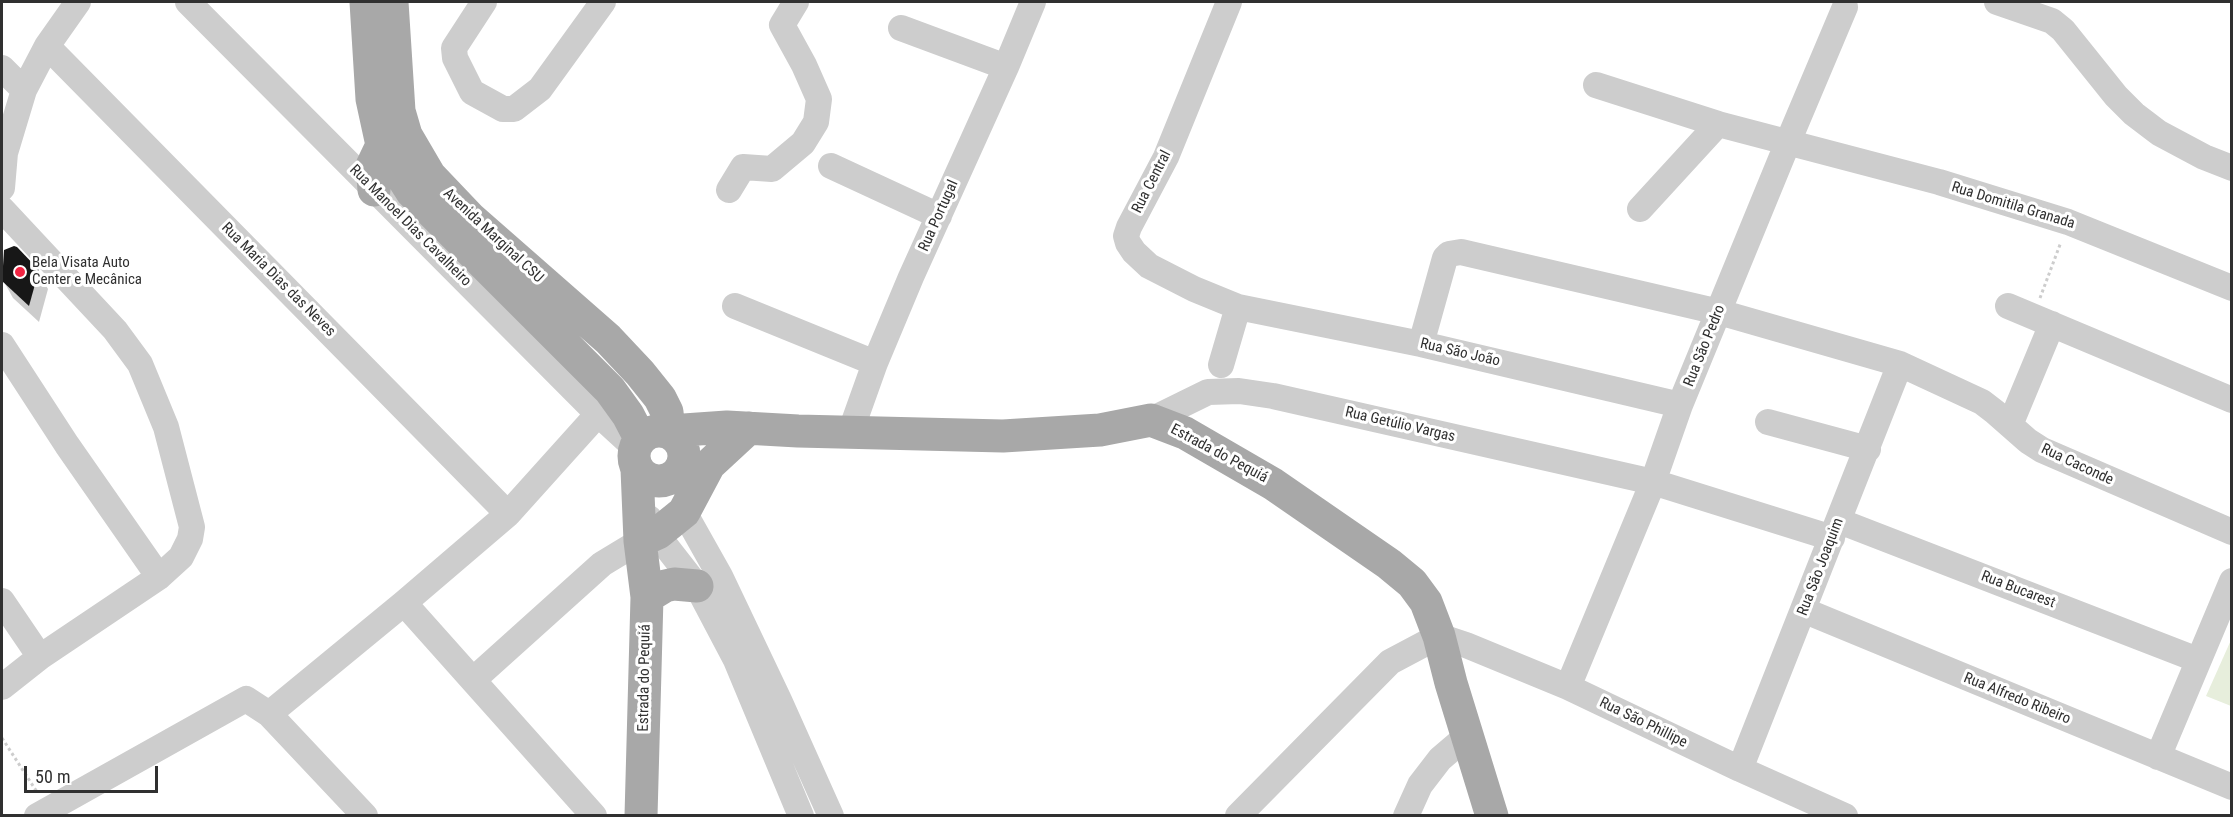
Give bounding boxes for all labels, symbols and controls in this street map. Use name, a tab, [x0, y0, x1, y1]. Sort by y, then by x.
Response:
street label: Rua Central	[1129, 148, 1175, 216]
street label: Rua Manoel Dias Cavalheiro	[345, 161, 475, 291]
street label: Rua Portugal	[915, 178, 963, 254]
street label: Rua Domitila Granada	[1949, 179, 2077, 233]
street label: Avenida Marginal CSU	[439, 185, 547, 287]
street label: Rua Maria Dias das Neves	[217, 219, 339, 341]
place label: Bela Visata Auto Center e Mecânica	[32, 254, 142, 289]
marker: Bela Visata Auto Center e Mecânica	[13, 265, 27, 279]
street label: Rua São Pedro	[1680, 303, 1730, 389]
street label: Rua São João	[1418, 335, 1502, 371]
street label: Rua Getúlio Vargas	[1343, 404, 1457, 446]
street label: Estrada do Pequiá	[1167, 421, 1271, 487]
street label: Rua Caconde	[2038, 440, 2116, 490]
street label: Rua São Joaquim	[1794, 516, 1848, 618]
street label: Rua Bucarest	[1978, 568, 2058, 612]
street label: Estrada do Pequiá	[635, 624, 655, 732]
street label: Rua Alfredo Ribeiro	[1961, 669, 2073, 729]
street label: Rua São Phillipe	[1596, 694, 1690, 752]
scale bar	[27, 754, 160, 792]
text: 50 m	[35, 766, 70, 787]

